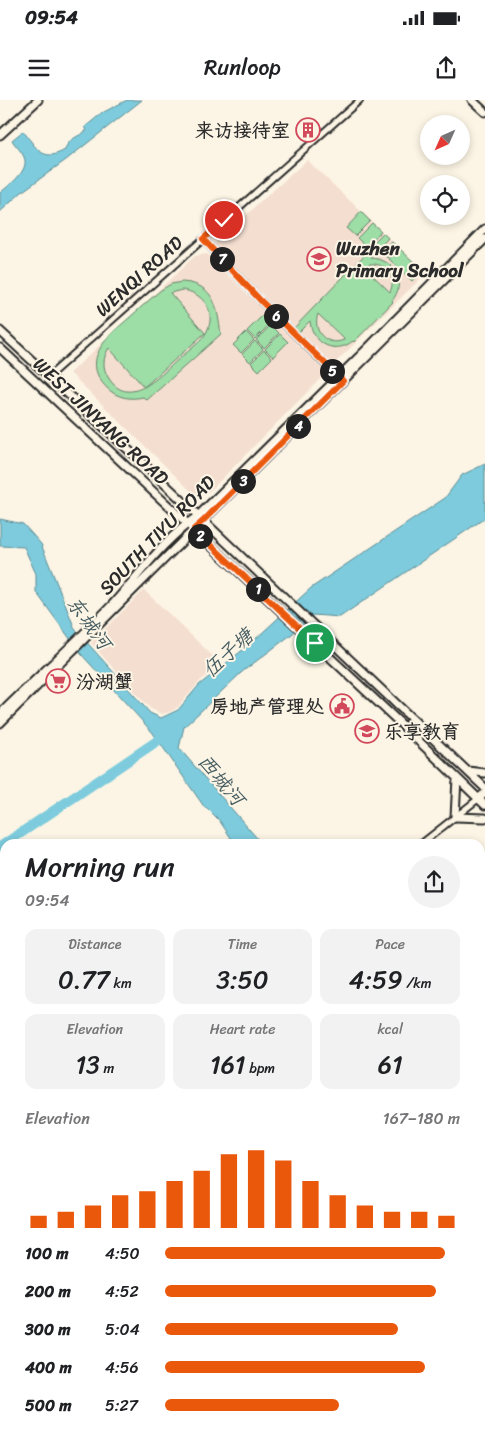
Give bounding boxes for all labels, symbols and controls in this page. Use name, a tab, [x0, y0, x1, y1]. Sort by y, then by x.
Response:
text: 09:54	[25, 1, 78, 34]
text: Runloop	[204, 48, 281, 87]
icon: menu	[25, 54, 53, 82]
icon: share	[432, 54, 460, 82]
place label: 来访接待室	[195, 114, 290, 147]
north arrow	[420, 115, 470, 165]
map controls	[420, 115, 470, 225]
building icon: 来访接待室	[295, 117, 321, 143]
button: locate	[420, 175, 470, 225]
pin	[203, 199, 245, 241]
icon: check	[210, 206, 238, 234]
street label: WENQI ROAD	[87, 227, 191, 325]
place label: Wuzhen Primary School	[336, 232, 465, 287]
pin: 7	[210, 246, 234, 272]
school or university icon: Wuzhen Primary School	[306, 246, 332, 272]
text: 7	[219, 247, 227, 272]
pin: 6	[264, 304, 288, 328]
text: 6	[273, 304, 280, 329]
street label: WEST JINYANG ROAD	[25, 349, 177, 494]
pin: 5	[320, 358, 344, 384]
text: 5	[328, 359, 337, 384]
pin: 4	[286, 414, 310, 438]
text: 4	[294, 414, 303, 439]
street label: SOUTH TIYU ROAD	[91, 467, 224, 603]
pin: 3	[230, 468, 256, 494]
text: 3	[240, 469, 247, 494]
pin: 2	[188, 524, 212, 548]
text: 2	[196, 524, 205, 549]
pin: 1	[246, 576, 270, 602]
text: 1	[255, 577, 262, 602]
water label: 东城河	[57, 588, 123, 660]
water label: 伍子塘	[194, 619, 263, 686]
pin	[294, 622, 336, 664]
icon: arrive	[301, 629, 329, 657]
place label: 汾湖蟹	[76, 665, 133, 698]
supermarket icon: 汾湖蟹	[45, 668, 71, 694]
place label: 房地产管理处	[210, 690, 324, 723]
public building icon: 房地产管理处	[329, 693, 355, 719]
place label: 乐享教育	[384, 715, 460, 748]
school or university icon: 乐享教育	[354, 718, 380, 744]
water label: 西城河	[188, 746, 256, 817]
text: Morning run	[25, 842, 175, 891]
button: share	[408, 856, 460, 908]
text: 09:54	[25, 886, 70, 915]
text: Distance	[68, 932, 121, 957]
text: Time	[228, 932, 257, 957]
text: Pace	[375, 932, 405, 957]
text: 0.77	[58, 957, 110, 1002]
text: 3:50	[216, 957, 269, 1002]
text: 4:59	[349, 957, 403, 1002]
text: km	[110, 971, 132, 996]
text: /km	[403, 971, 431, 996]
text: Elevation	[66, 1017, 123, 1042]
text: Heart rate	[210, 1017, 275, 1042]
text: kcal	[377, 1017, 403, 1042]
text: 13	[75, 1042, 100, 1087]
text: 161	[210, 1042, 246, 1087]
text: 61	[378, 1042, 403, 1087]
text: m	[100, 1056, 114, 1081]
text: bpm	[246, 1056, 275, 1081]
text: Elevation	[25, 1104, 90, 1133]
text: 167–180 m	[383, 1104, 460, 1133]
text: 100 m	[25, 1239, 69, 1268]
text: 4:50	[105, 1239, 140, 1268]
text: 200 m	[25, 1277, 71, 1306]
text: 4:52	[105, 1277, 139, 1306]
text: 300 m	[25, 1315, 70, 1344]
text: 5:04	[105, 1315, 140, 1344]
text: 400 m	[25, 1353, 72, 1382]
text: 4:56	[105, 1353, 139, 1382]
text: 500 m	[25, 1391, 71, 1420]
text: 5:27	[105, 1391, 138, 1420]

